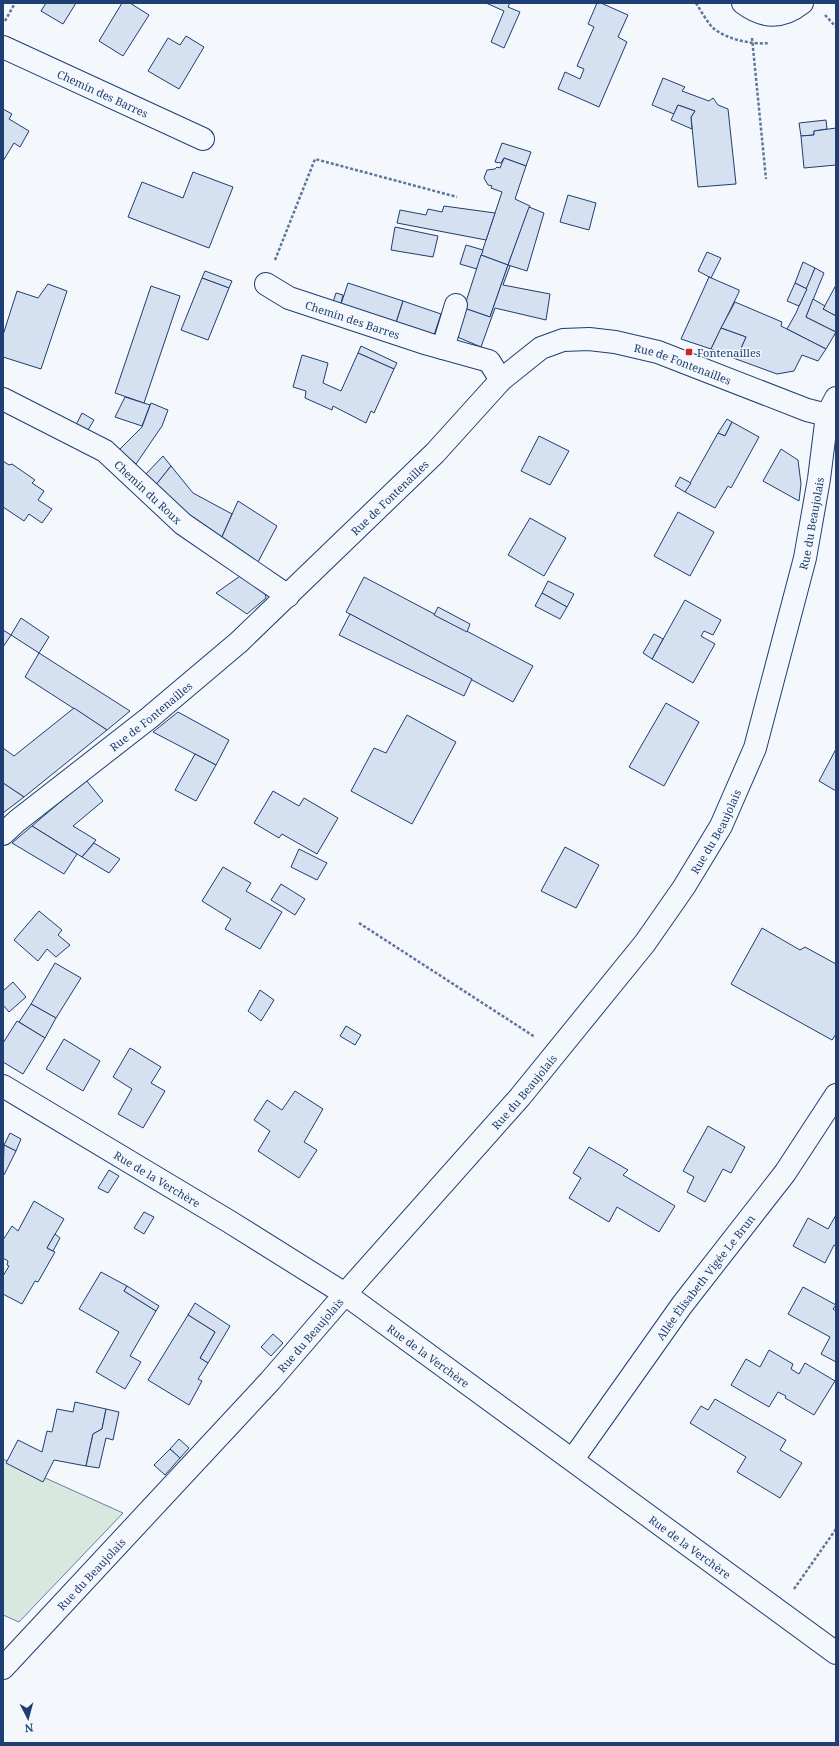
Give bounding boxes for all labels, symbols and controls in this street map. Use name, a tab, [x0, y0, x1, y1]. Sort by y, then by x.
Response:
street label: Chemin des Barres	[55, 66, 151, 120]
street label: Chemin des Barres	[303, 296, 402, 342]
street label: Rue de Fontenailles	[633, 339, 734, 387]
place label: Fontenailles	[697, 345, 761, 360]
marker: Fontenailles	[684, 347, 694, 357]
street label: Chemin du Roux	[112, 456, 186, 527]
street label: Rue de Fontenailles	[347, 456, 431, 538]
street label: Rue du Beaujolais	[795, 476, 827, 571]
street label: Rue de Fontenailles	[106, 678, 195, 754]
street label: Rue du Beaujolais	[687, 787, 744, 876]
street label: Rue du Beaujolais	[488, 1051, 560, 1132]
street label: Rue de la Verchère	[111, 1147, 203, 1210]
street label: Allée Élisabeth Vigée Le Brun	[652, 1211, 758, 1343]
street label: Rue du Beaujolais	[274, 1294, 346, 1375]
street label: Rue de la Verchère	[385, 1320, 473, 1390]
street label: Rue de la Verchère	[646, 1511, 734, 1582]
street label: Rue du Beaujolais	[53, 1534, 128, 1613]
north arrow	[8, 1698, 48, 1738]
text: N	[24, 1721, 34, 1736]

